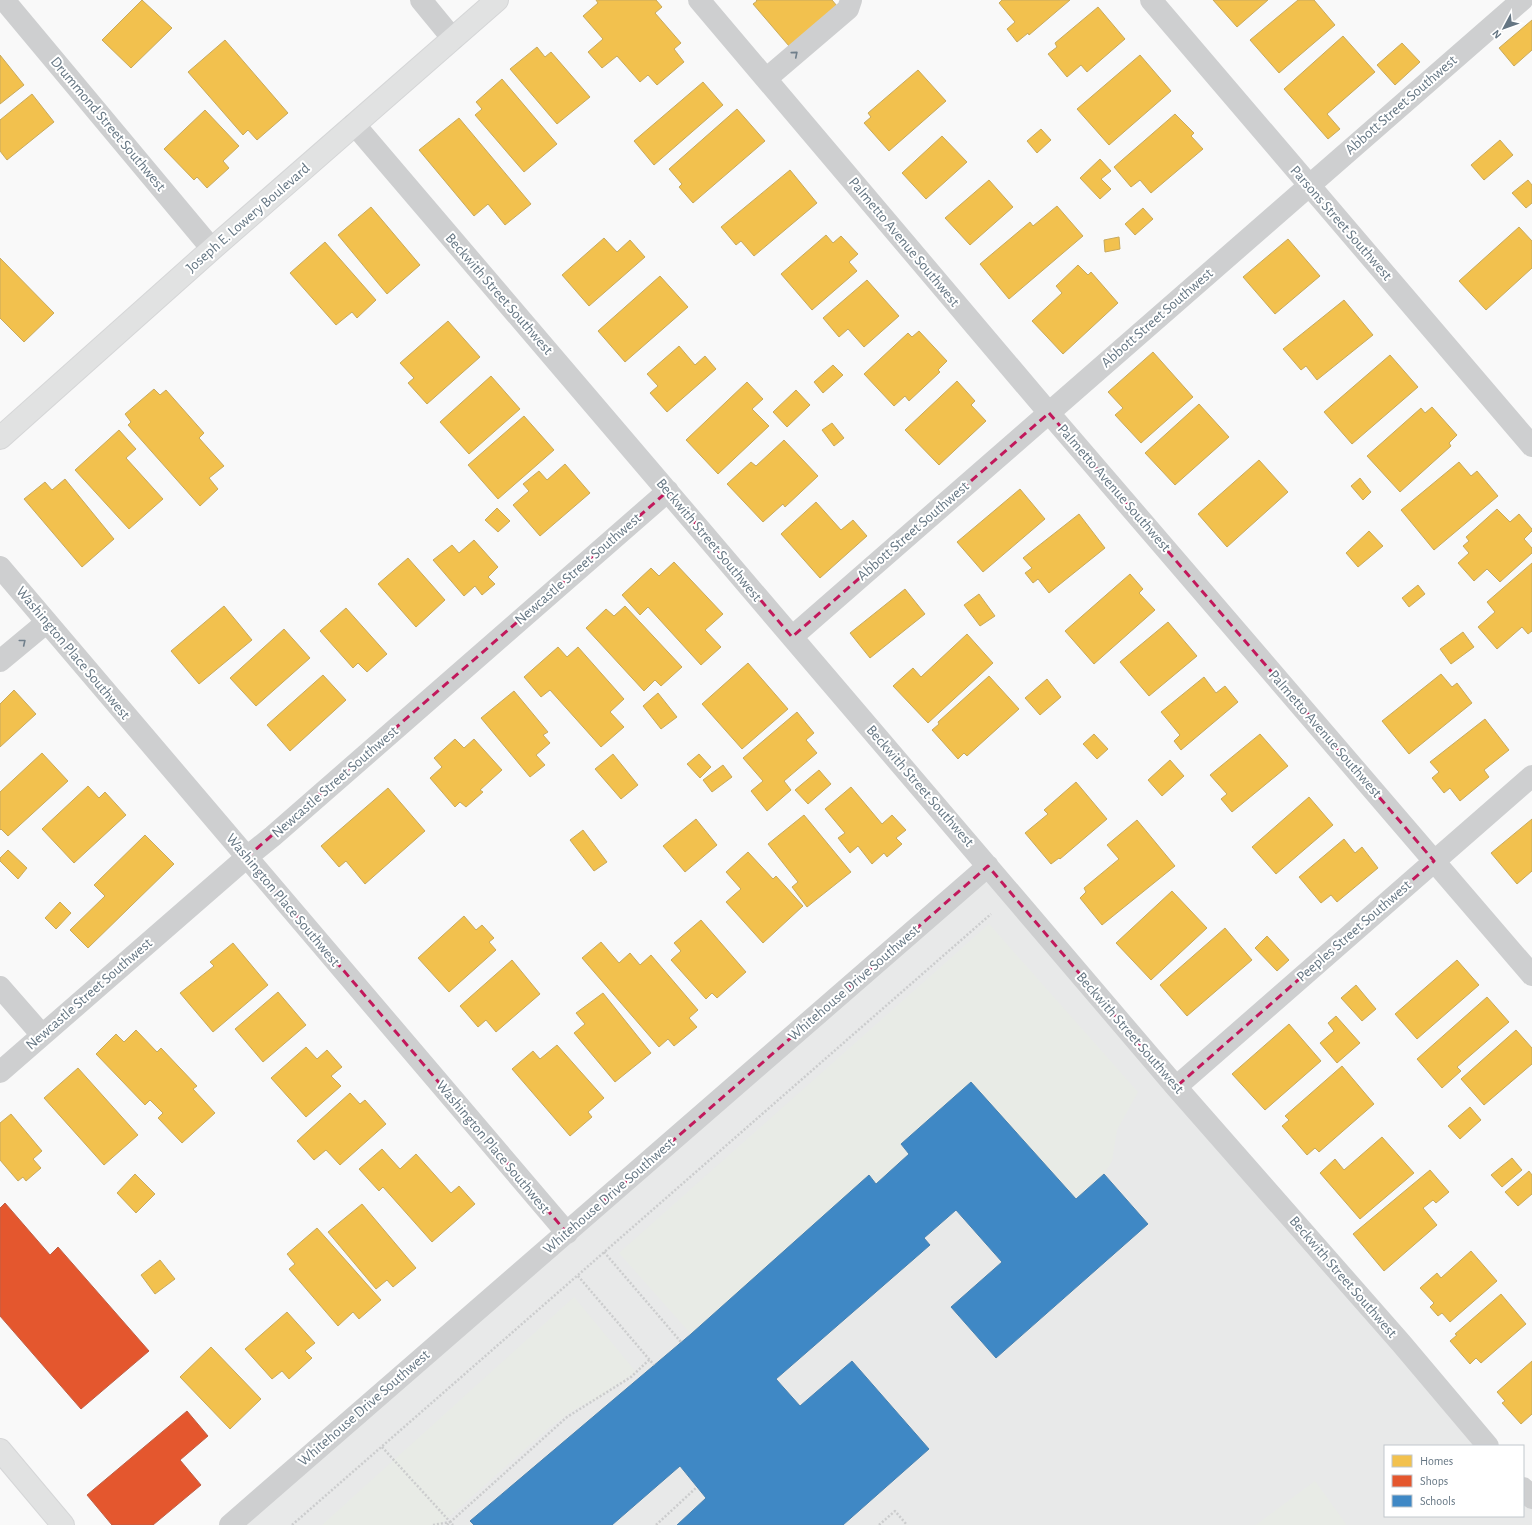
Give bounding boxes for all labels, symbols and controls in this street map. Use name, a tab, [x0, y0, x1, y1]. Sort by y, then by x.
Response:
north arrow	[1484, 8, 1524, 48]
text: N	[1490, 28, 1503, 41]
one-way arrow	[791, 51, 798, 58]
street label: Abbott Street Southwest	[1342, 52, 1460, 157]
street label: Drummond Street Southwest	[48, 54, 169, 194]
street label: Joseph E. Lowery Boulevard	[183, 160, 313, 276]
street label: Parsons Street Southwest	[1287, 163, 1395, 283]
street label: Palmetto Avenue Southwest	[846, 175, 962, 310]
street label: Beckwith Street Southwest	[442, 230, 556, 358]
street label: Abbott Street Southwest	[1098, 265, 1216, 370]
street label: Palmetto Avenue Southwest	[1055, 421, 1173, 555]
street label: Beckwith Street Southwest	[653, 476, 765, 604]
street label: Abbott Street Southwest	[854, 478, 972, 583]
street label: Newcastle Street Southwest	[512, 510, 644, 628]
street label: Washington Place Southwest	[13, 584, 133, 722]
one-way arrow	[19, 639, 26, 646]
street label: Palmetto Avenue Southwest	[1266, 667, 1384, 801]
street label: Beckwith Street Southwest	[863, 722, 977, 850]
street label: Newcastle Street Southwest	[269, 723, 401, 841]
street label: Washington Place Southwest	[223, 831, 343, 969]
street label: Peeples Street Southwest	[1294, 877, 1414, 985]
street label: Whitehouse Drive Southwest	[785, 922, 923, 1044]
street label: Newcastle Street Southwest	[23, 935, 155, 1053]
street label: Beckwith Street Southwest	[1073, 969, 1187, 1097]
street label: Washington Place Southwest	[433, 1078, 553, 1216]
street label: Whitehouse Drive Southwest	[540, 1135, 678, 1257]
street label: Beckwith Street Southwest	[1286, 1213, 1400, 1341]
street label: Whitehouse Drive Southwest	[295, 1347, 433, 1469]
legend	[1384, 1445, 1524, 1517]
text: Homes	[1420, 1455, 1453, 1467]
text: Shops	[1420, 1475, 1448, 1487]
text: Schools	[1420, 1495, 1455, 1507]

